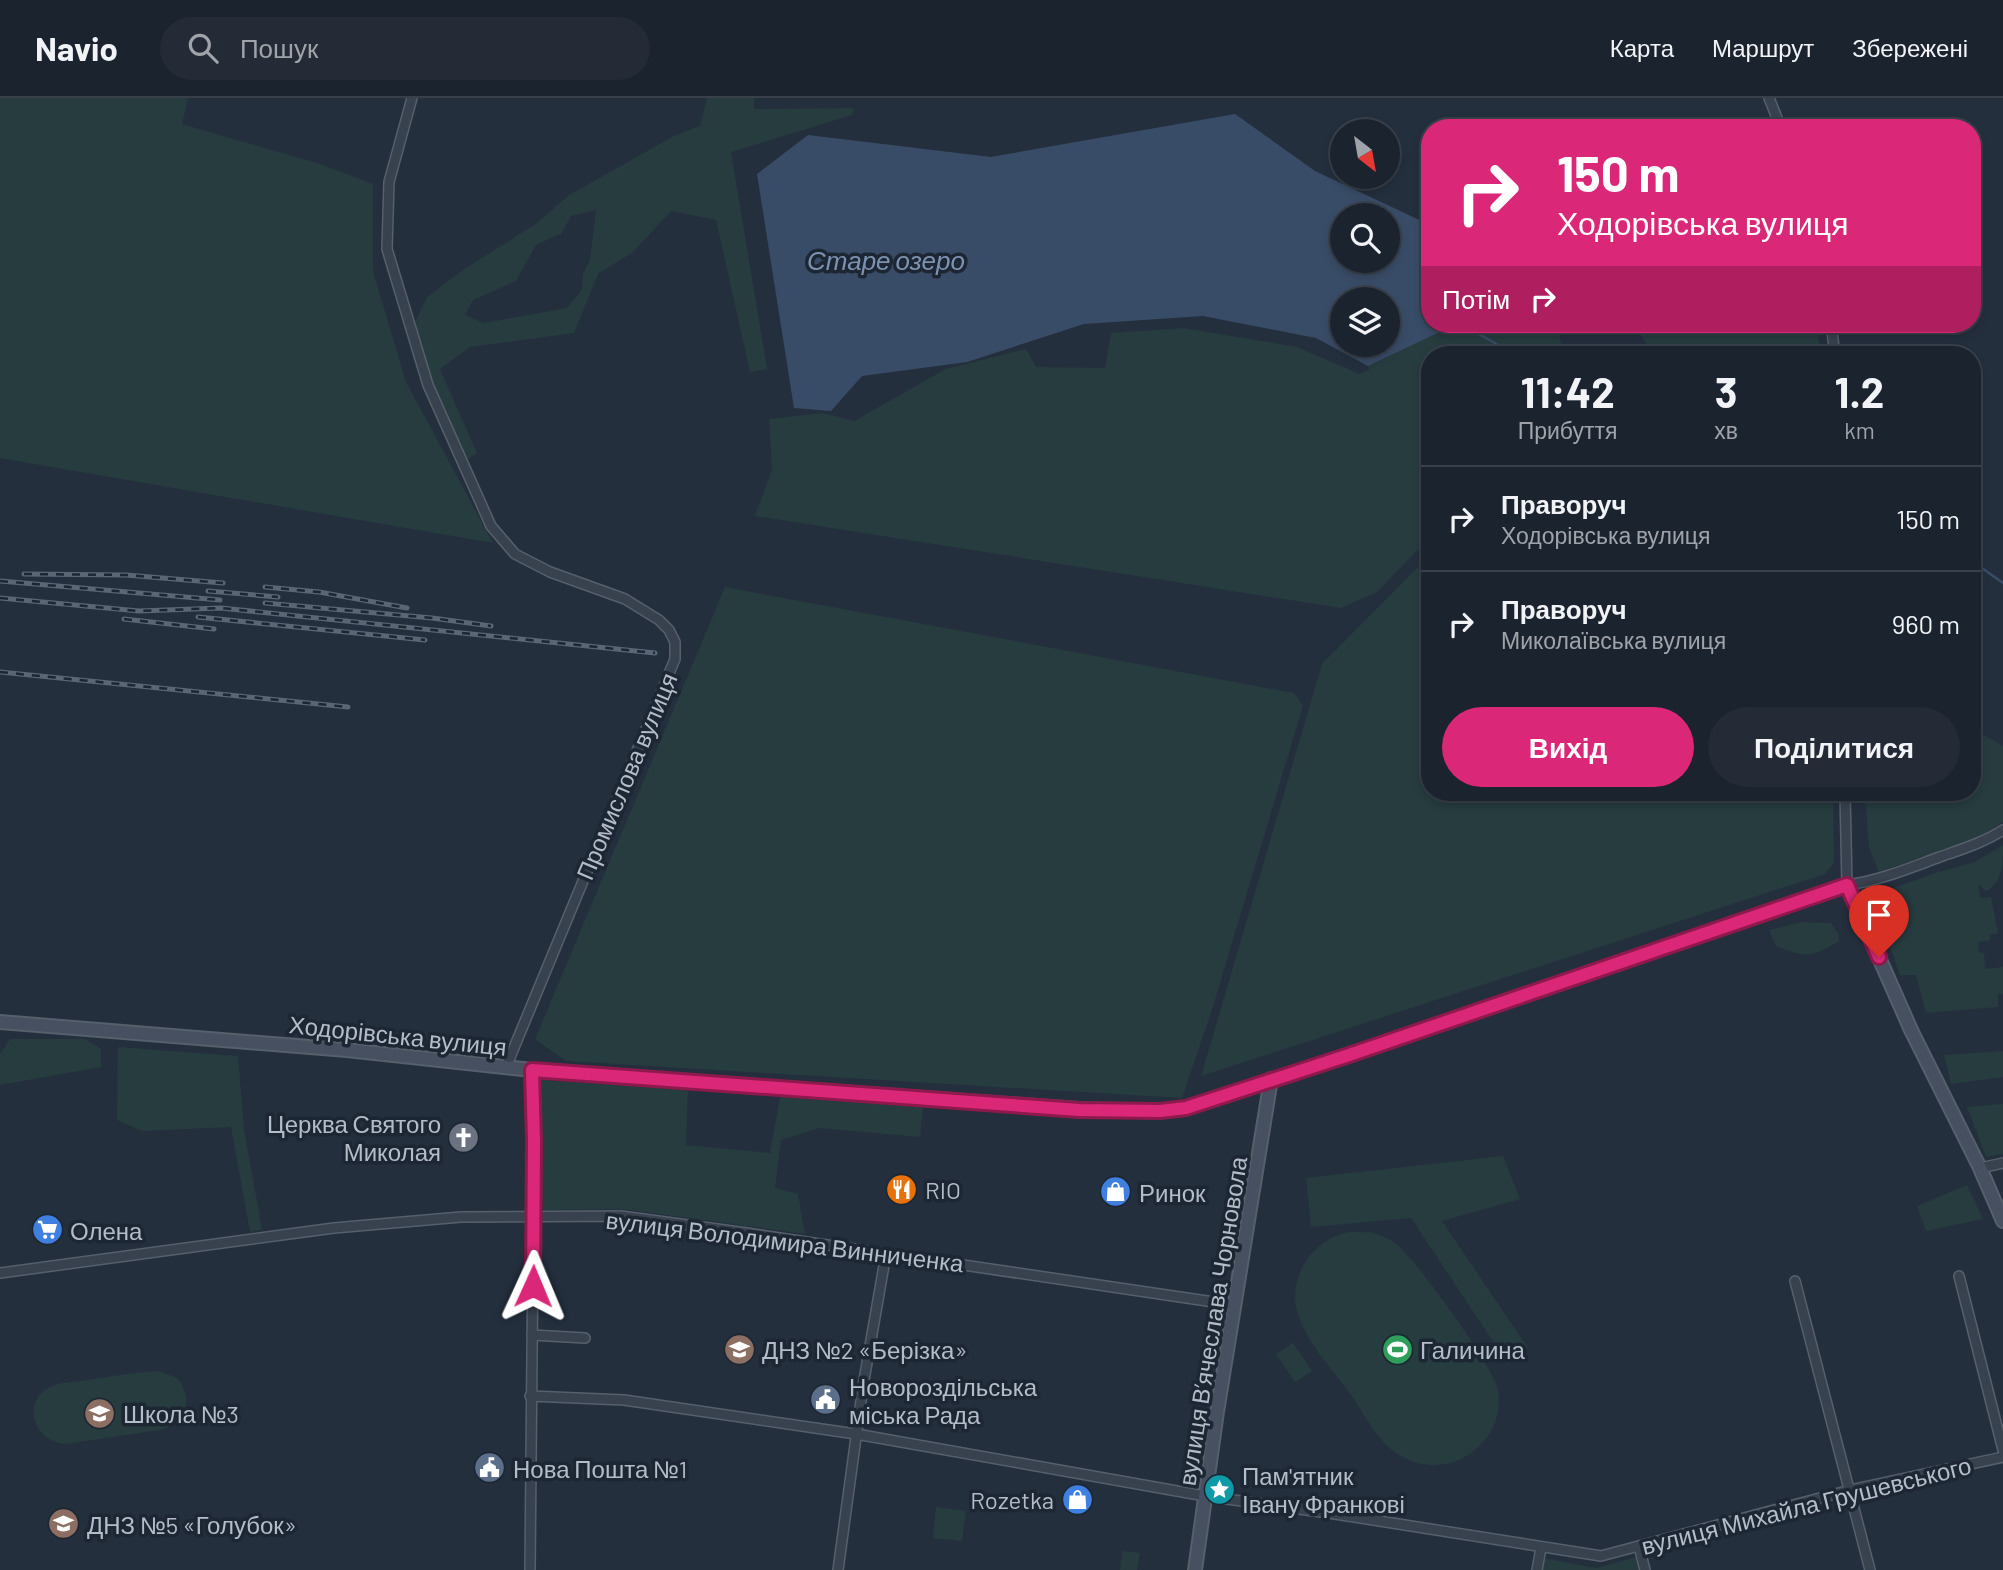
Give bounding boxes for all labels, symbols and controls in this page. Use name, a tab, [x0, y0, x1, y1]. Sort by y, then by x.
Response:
search box	[160, 17, 650, 80]
text: Navio	[35, 28, 118, 68]
icon: search	[184, 29, 222, 67]
text: Пошук	[240, 32, 318, 63]
text: Карта	[1610, 33, 1674, 62]
text: Маршрут	[1712, 33, 1814, 62]
text: Збережені	[1852, 33, 1968, 62]
north arrow	[1330, 119, 1400, 189]
map controls	[1330, 119, 1400, 357]
text: 150 m	[1557, 143, 1679, 202]
icon: right	[1442, 147, 1533, 238]
button: search	[1330, 203, 1400, 273]
text: Ходорівська вулиця	[1557, 203, 1848, 241]
water label: Старе озеро	[807, 244, 965, 275]
icon: right	[1524, 280, 1562, 318]
text: Потім	[1442, 283, 1510, 314]
button: layers	[1330, 287, 1400, 357]
text: 11:42	[1520, 366, 1615, 416]
text: 3	[1715, 366, 1737, 416]
text: 1.2	[1835, 366, 1884, 416]
text: Прибуття	[1518, 416, 1618, 444]
text: хв	[1714, 416, 1738, 444]
text: km	[1844, 416, 1875, 444]
text: Праворуч	[1501, 488, 1627, 519]
icon: right	[1442, 500, 1480, 538]
text: 150 m	[1896, 503, 1960, 534]
text: Ходорівська вулиця	[1501, 521, 1711, 549]
text: Праворуч	[1501, 593, 1627, 624]
icon: right	[1442, 605, 1480, 643]
text: 960 m	[1892, 608, 1960, 639]
text: Миколаївська вулиця	[1501, 626, 1726, 654]
street label: Промислова вулиця	[569, 668, 683, 884]
button: Вихід	[1442, 707, 1694, 787]
button: Поділитися	[1708, 707, 1960, 787]
pin	[1849, 885, 1909, 957]
icon: arrive	[1860, 896, 1898, 934]
street label: Ходорівська вулиця	[288, 1009, 508, 1061]
place label: Церква Святого Миколая	[267, 1109, 441, 1166]
church icon: Церква Святого Миколая	[447, 1120, 481, 1154]
street label: вулиця Вʼячеслава Чорновола	[1172, 1154, 1252, 1488]
restaurant icon: RIO	[885, 1172, 919, 1206]
place label: RIO	[925, 1175, 961, 1204]
shop icon: Ринок	[1099, 1175, 1133, 1209]
place label: Ринок	[1139, 1178, 1206, 1207]
street label: вулиця Володимира Винниченка	[604, 1205, 966, 1277]
supermarket icon: Олена	[30, 1213, 64, 1247]
place label: Олена	[70, 1216, 143, 1245]
position arrow	[496, 1249, 570, 1323]
school or university icon: ДНЗ №2 «Берізка»	[722, 1332, 756, 1366]
sports icon: Галичина	[1380, 1332, 1414, 1366]
place label: ДНЗ №2 «Берізка»	[762, 1335, 967, 1364]
place label: Галичина	[1420, 1335, 1526, 1364]
place label: Новороздільська міська Рада	[849, 1372, 1038, 1429]
public building icon: Новороздільська міська Рада	[809, 1383, 843, 1417]
school or university icon: Школа №3	[83, 1396, 117, 1430]
place label: Школа №3	[123, 1399, 239, 1428]
street label: вулиця Михайла Грушевського	[1638, 1450, 1974, 1560]
public building icon: Нова Пошта №1	[473, 1451, 507, 1485]
place label: Нова Пошта №1	[513, 1454, 687, 1483]
place label: Пам'ятник Івану Франкові	[1242, 1461, 1405, 1518]
place icon: Пам'ятник Івану Франкові	[1202, 1472, 1236, 1506]
shop icon: Rozetka	[1060, 1482, 1094, 1516]
place label: Rozetka	[970, 1485, 1054, 1514]
school or university icon: ДНЗ №5 «Голубок»	[47, 1507, 81, 1541]
place label: ДНЗ №5 «Голубок»	[87, 1510, 297, 1539]

